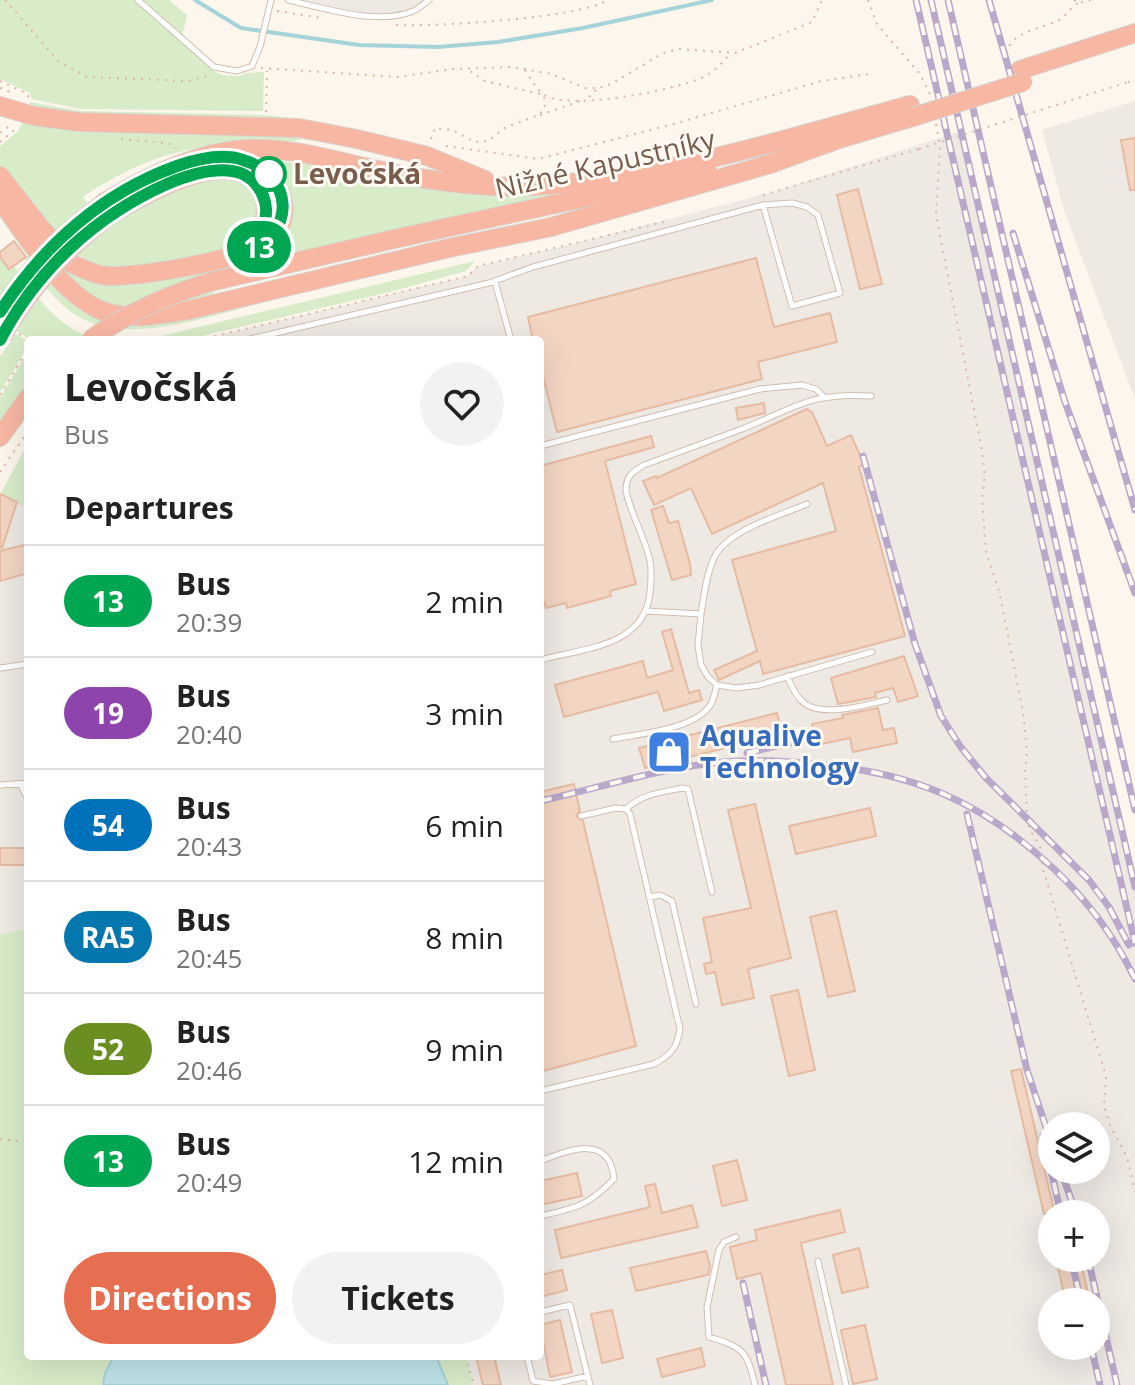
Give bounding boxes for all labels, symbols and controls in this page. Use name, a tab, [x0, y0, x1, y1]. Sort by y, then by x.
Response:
street label: Nižné Kapustníky	[491, 119, 719, 207]
place label: Levočská	[293, 154, 421, 192]
marker: Levočská	[252, 157, 286, 191]
line badge: 13	[223, 221, 295, 273]
text: 13	[243, 228, 275, 266]
text: Levočská	[64, 360, 238, 412]
button: heart	[420, 362, 504, 446]
text: Bus	[64, 416, 109, 452]
text: Departures	[64, 487, 234, 528]
text: Bus	[176, 563, 231, 604]
text: 2 min	[425, 581, 504, 622]
text: 13	[92, 582, 124, 620]
text: 20:39	[176, 604, 242, 640]
text: Bus	[176, 675, 231, 716]
text: 3 min	[425, 693, 504, 734]
text: 19	[92, 694, 124, 732]
text: 20:40	[176, 716, 242, 752]
place label: Aqualive Technology	[700, 716, 859, 786]
shop icon: Aqualive Technology	[645, 728, 693, 776]
text: Bus	[176, 787, 231, 828]
text: 6 min	[425, 805, 504, 846]
text: 54	[92, 806, 124, 844]
text: 20:43	[176, 828, 242, 864]
text: Bus	[176, 899, 231, 940]
text: 8 min	[425, 917, 504, 958]
text: RA5	[81, 918, 135, 956]
text: 20:45	[176, 940, 242, 976]
text: Bus	[176, 1011, 231, 1052]
text: 9 min	[425, 1029, 504, 1070]
text: 52	[92, 1030, 124, 1068]
text: 20:46	[176, 1052, 242, 1088]
map controls	[1038, 1112, 1110, 1360]
button: layers	[1038, 1112, 1110, 1184]
text: Bus	[176, 1123, 231, 1164]
text: 12 min	[408, 1141, 504, 1182]
text: 13	[92, 1142, 124, 1180]
text: 20:49	[176, 1164, 242, 1200]
button: +	[1038, 1200, 1110, 1272]
button: Directions	[64, 1252, 276, 1344]
button: Tickets	[292, 1252, 504, 1344]
button: −	[1038, 1288, 1110, 1360]

